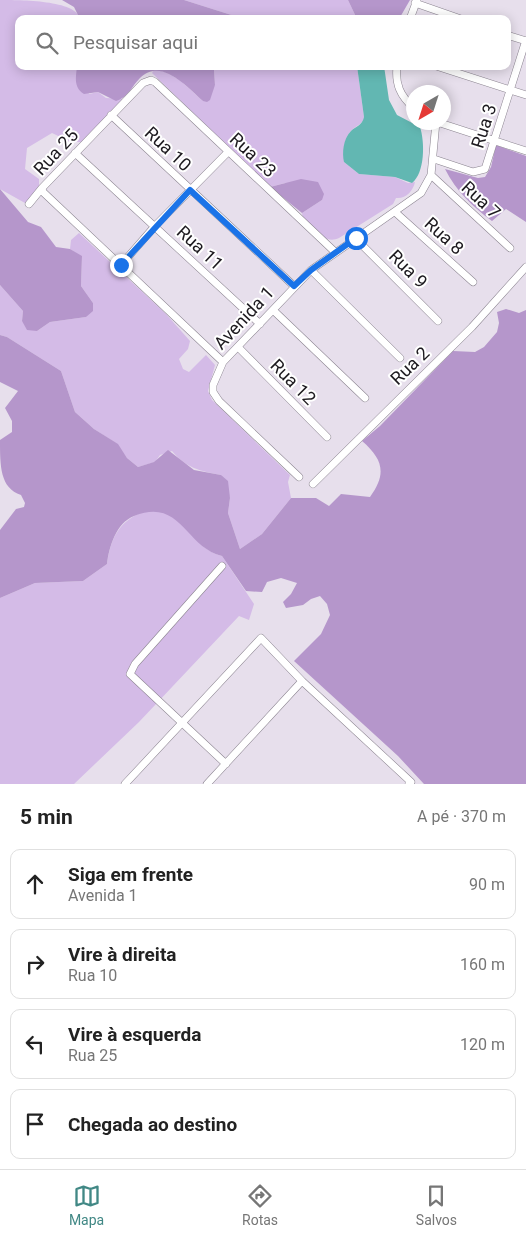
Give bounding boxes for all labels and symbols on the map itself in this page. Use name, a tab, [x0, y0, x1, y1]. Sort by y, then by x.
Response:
north arrow	[406, 85, 451, 130]
street label: Rua 3	[467, 101, 501, 151]
street label: Rua 10	[141, 122, 196, 175]
street label: Rua 25	[29, 124, 82, 179]
street label: Rua 23	[226, 128, 281, 181]
street label: Rua 7	[458, 176, 505, 223]
street label: Rua 8	[420, 213, 468, 259]
street label: Rua 11	[173, 221, 228, 274]
route start	[345, 227, 368, 250]
street label: Rua 9	[385, 245, 432, 292]
route end	[110, 254, 133, 277]
street label: Avenida 1	[209, 282, 278, 353]
street label: Rua 2	[386, 342, 433, 389]
street label: Rua 12	[266, 355, 320, 409]

